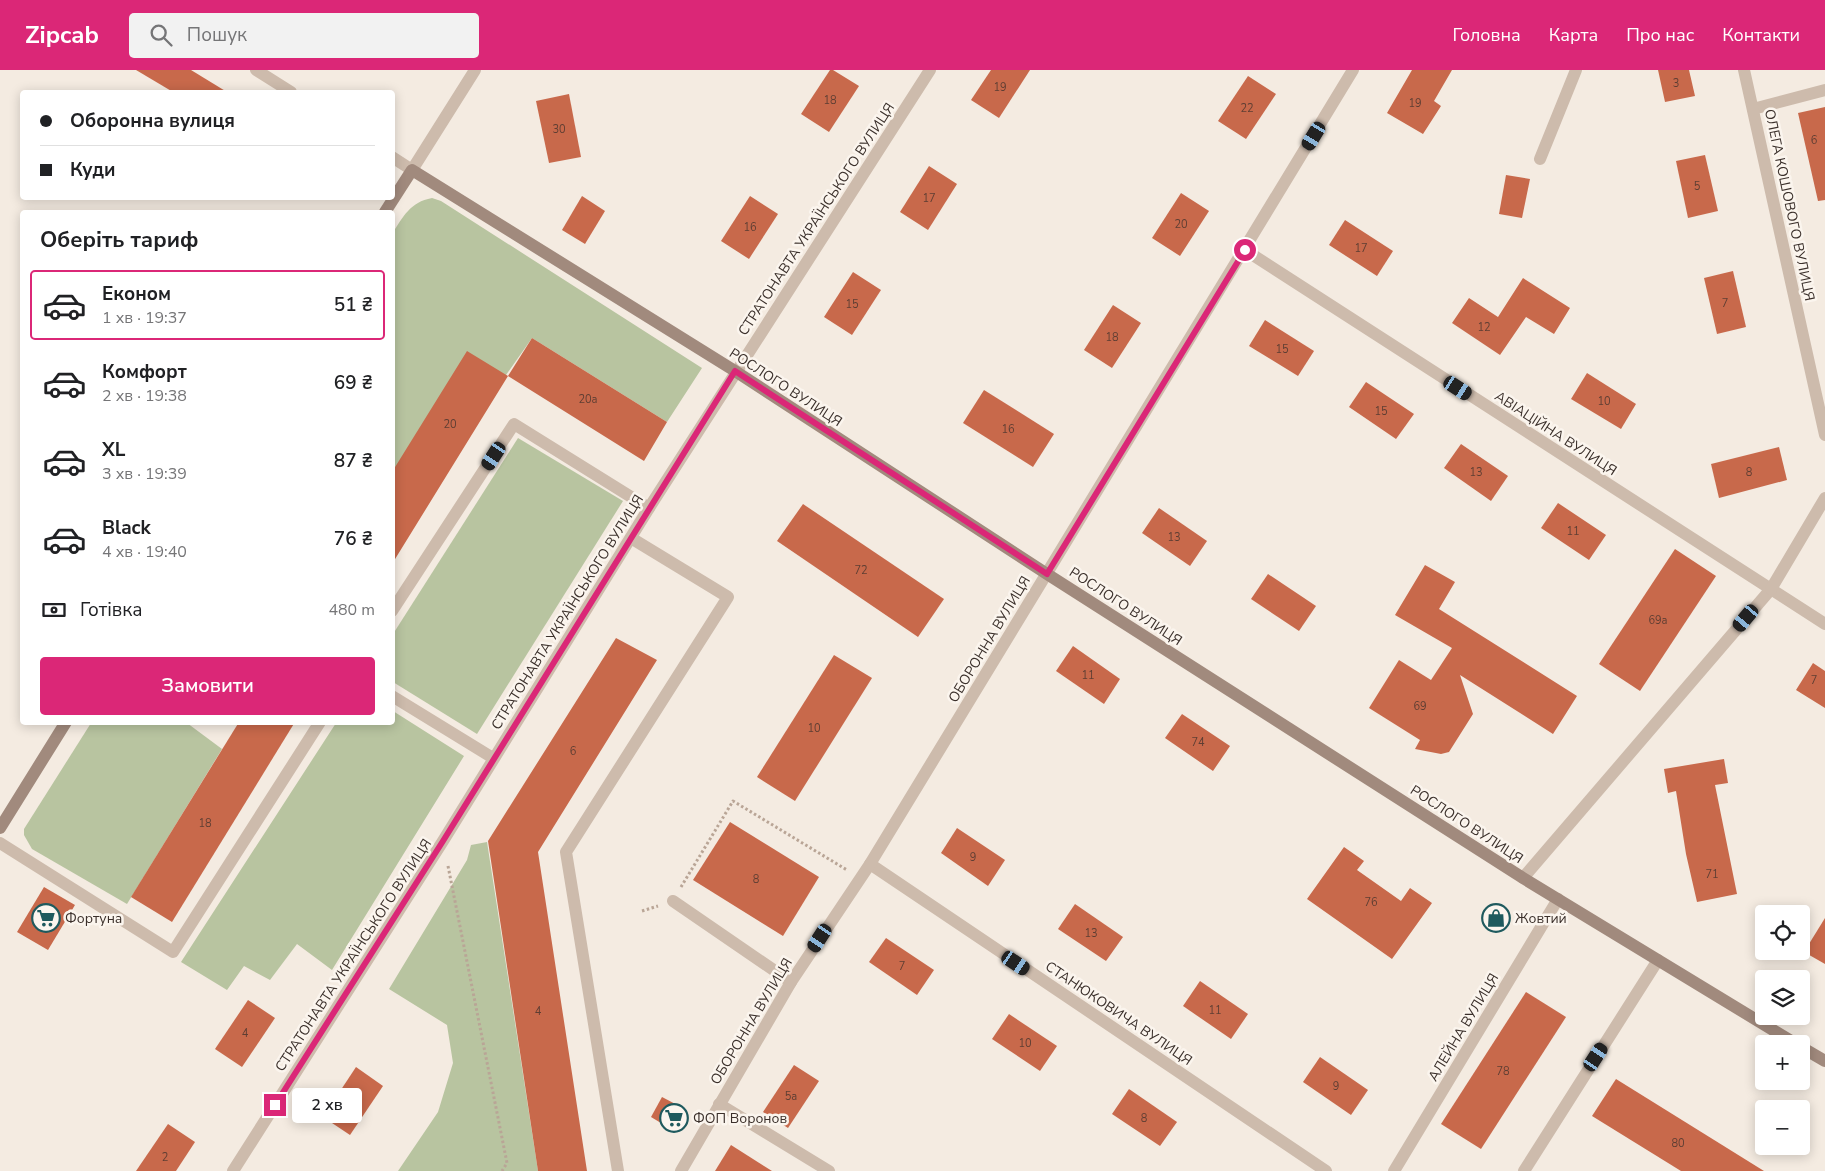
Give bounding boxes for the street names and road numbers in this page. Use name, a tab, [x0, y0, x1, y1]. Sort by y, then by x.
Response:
street label: СТРАТОНАВТА УКРАЇНСЬКОГО ВУЛИЦЯ	[734, 99, 899, 339]
street label: ОЛЕГА КОШОВОГО ВУЛИЦЯ	[1760, 107, 1819, 303]
street label: РОСЛОГО ВУЛИЦЯ	[726, 344, 846, 431]
street label: АВІАЦІЙНА ВУЛИЦЯ	[1491, 387, 1621, 480]
street label: СТРАТОНАВТА УКРАЇНСЬКОГО ВУЛИЦЯ	[487, 491, 648, 733]
street label: РОСЛОГО ВУЛИЦЯ	[1066, 563, 1186, 650]
street label: ОБОРОННА ВУЛИЦЯ	[944, 572, 1035, 706]
street label: РОСЛОГО ВУЛИЦЯ	[1407, 781, 1527, 868]
street label: СТРАТОНАВТА УКРАЇНСЬКОГО ВУЛИЦЯ	[271, 835, 436, 1075]
street label: ОБОРОННА ВУЛИЦЯ	[706, 954, 797, 1088]
street label: СТАНЮКОВИЧА ВУЛИЦЯ	[1041, 957, 1196, 1070]
street label: АЛЕЙНА ВУЛИЦЯ	[1424, 970, 1503, 1085]

